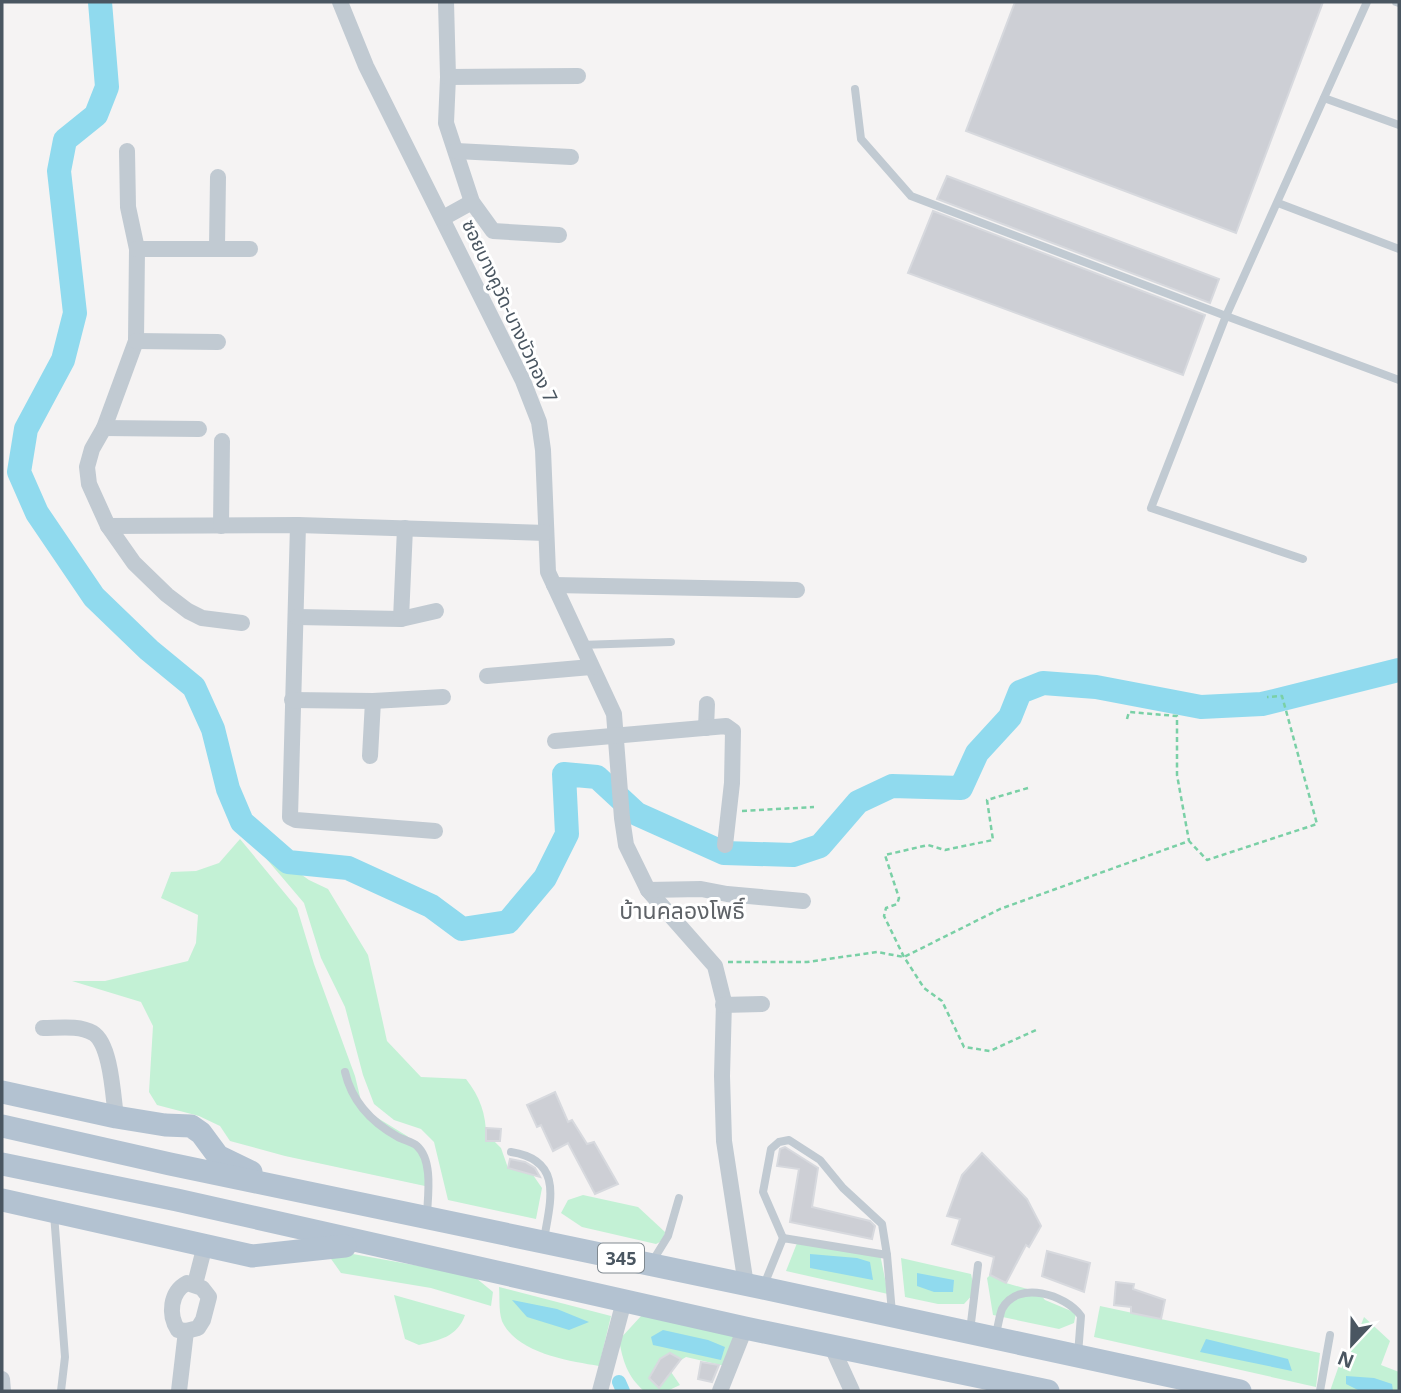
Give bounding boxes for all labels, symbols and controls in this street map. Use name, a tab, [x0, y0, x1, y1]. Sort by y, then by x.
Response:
street label: ซอยบางคูวัด-บางบัวทอง 7	[456, 215, 564, 407]
district label: บ้านคลองโพธิ์	[619, 894, 745, 926]
road number: 345	[598, 1244, 644, 1273]
north arrow	[1317, 1309, 1387, 1379]
text: N	[1334, 1345, 1358, 1375]

